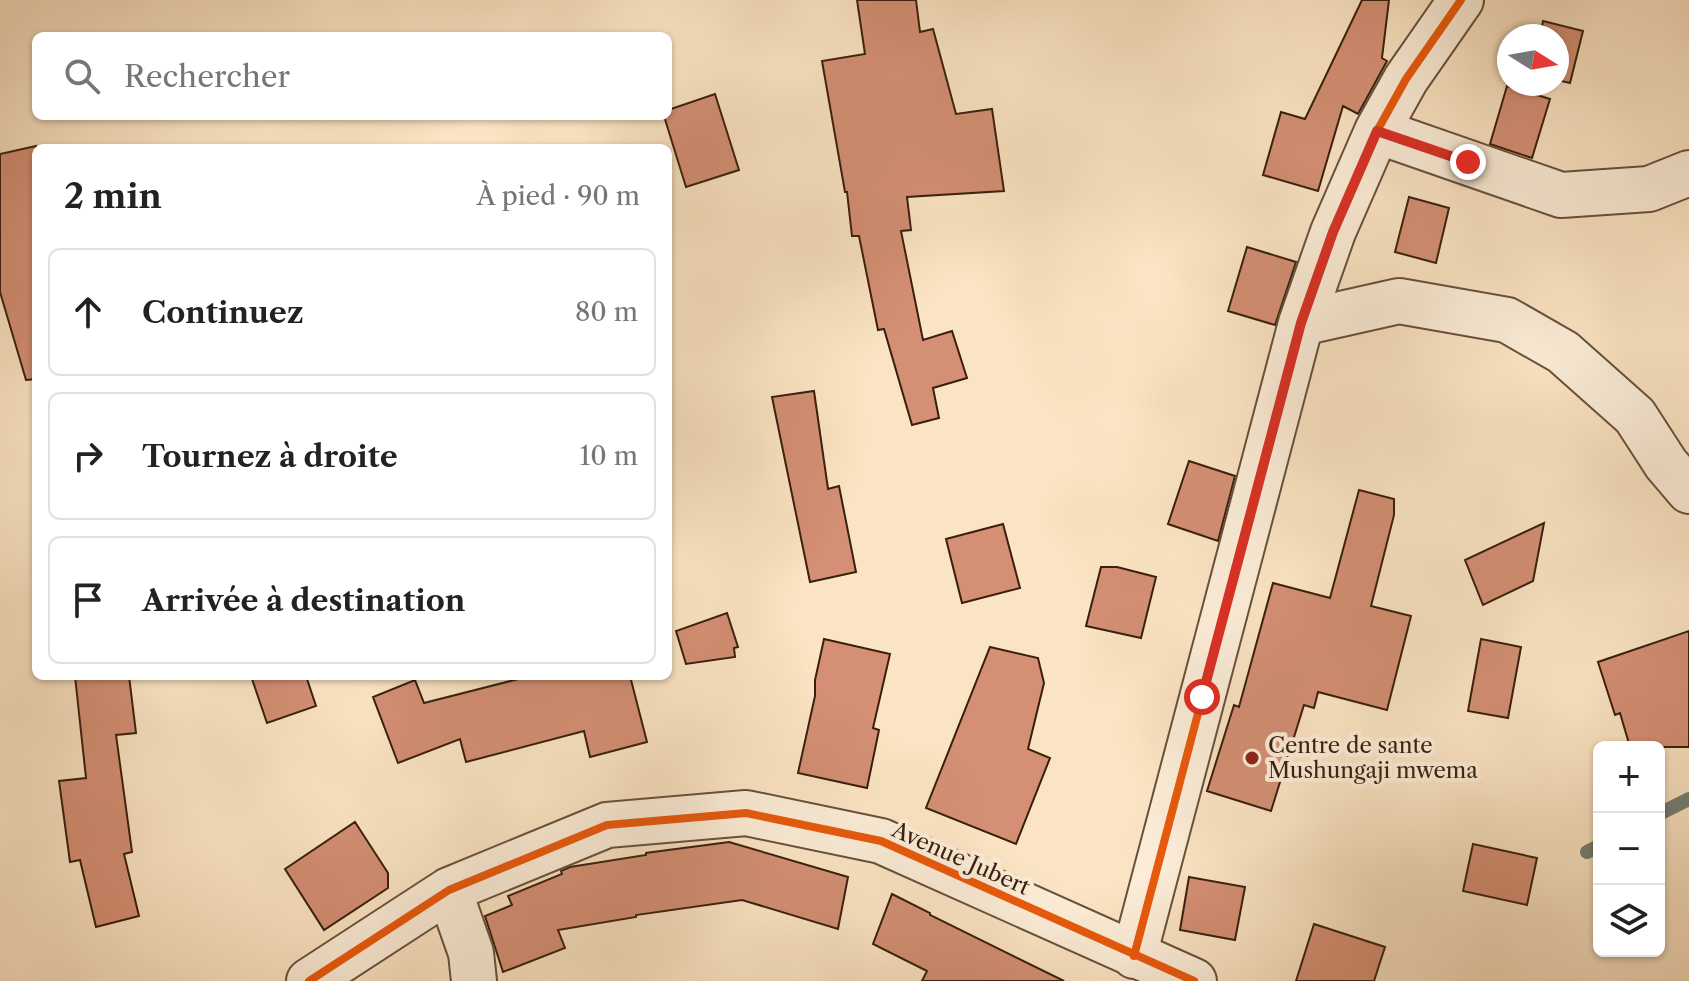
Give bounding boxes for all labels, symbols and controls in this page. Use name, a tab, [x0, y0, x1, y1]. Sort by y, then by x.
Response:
north arrow	[1497, 24, 1569, 96]
search box	[32, 32, 672, 120]
icon: search	[60, 54, 104, 98]
text: Rechercher	[124, 58, 290, 95]
route end	[1450, 144, 1486, 180]
text: 2 min	[64, 175, 162, 217]
text: À pied · 90 m	[476, 180, 640, 212]
icon: ahead	[66, 290, 110, 334]
text: Continuez	[142, 294, 304, 331]
text: 80 m	[575, 296, 638, 328]
icon: right	[66, 434, 110, 478]
text: Tournez à droite	[142, 438, 398, 475]
text: 10 m	[579, 440, 638, 472]
icon: arrive	[66, 578, 110, 622]
text: Arrivée à destination	[142, 582, 465, 619]
route start	[1184, 679, 1220, 715]
place label: Centre de sante Mushungaji mwema	[1268, 732, 1478, 784]
map controls	[1593, 741, 1665, 957]
button: +	[1593, 741, 1665, 813]
marker: Centre de sante Mushungaji mwema	[1243, 749, 1261, 767]
button: −	[1593, 813, 1665, 885]
street label: Avenue Jubert	[887, 816, 1034, 901]
button: layers	[1593, 885, 1665, 957]

